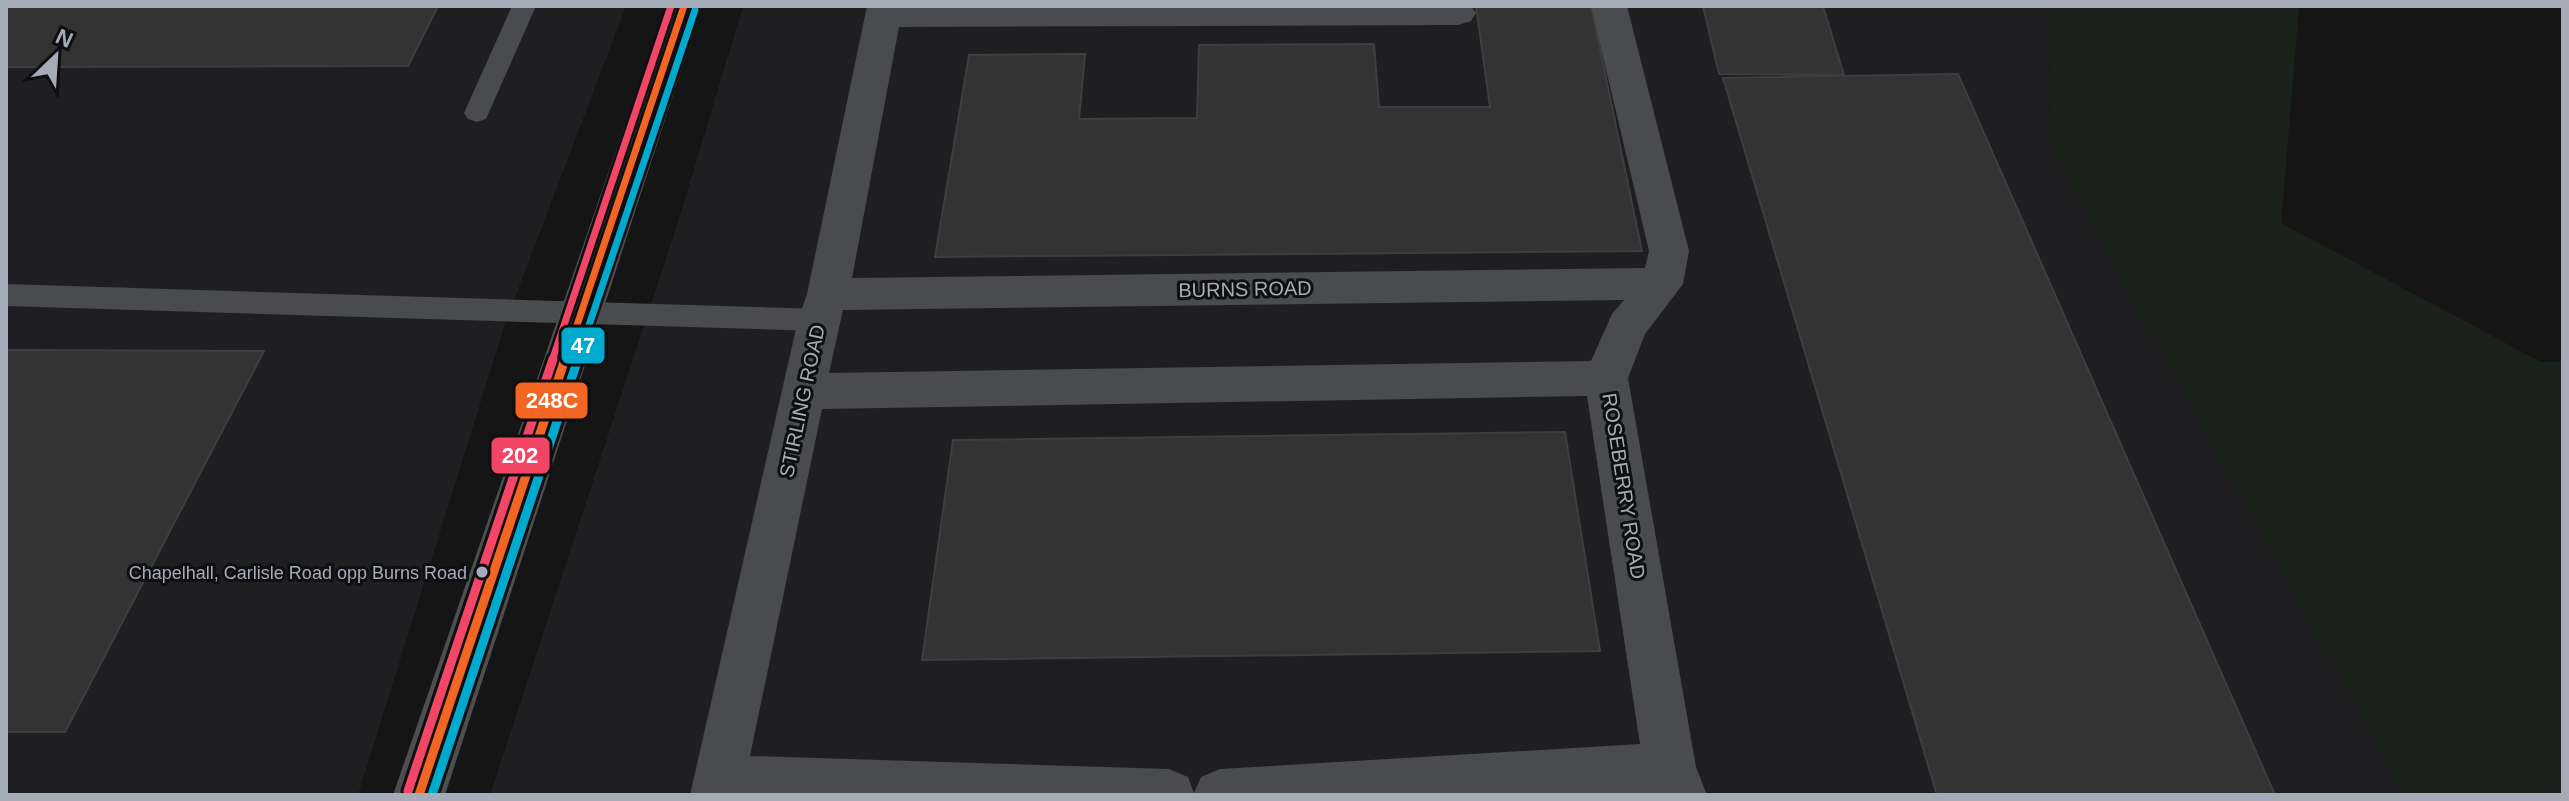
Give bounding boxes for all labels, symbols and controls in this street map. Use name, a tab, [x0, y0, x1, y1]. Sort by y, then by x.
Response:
north arrow	[16, 16, 96, 96]
text: N	[52, 24, 77, 53]
street label: BURNS ROAD	[1178, 277, 1312, 301]
street label: STIRLING ROAD	[775, 323, 829, 479]
line badge: 47	[560, 326, 606, 365]
text: 47	[571, 333, 595, 358]
line badge: 248C	[514, 381, 589, 420]
text: 248C	[526, 388, 578, 413]
street label: ROSEBERRY ROAD	[1598, 391, 1650, 581]
line badge: 202	[490, 436, 551, 475]
text: 202	[502, 443, 538, 468]
place label: Chapelhall, Carlisle Road opp Burns Road	[129, 563, 467, 583]
marker: Chapelhall, Carlisle Road opp Burns Road	[474, 564, 490, 580]

